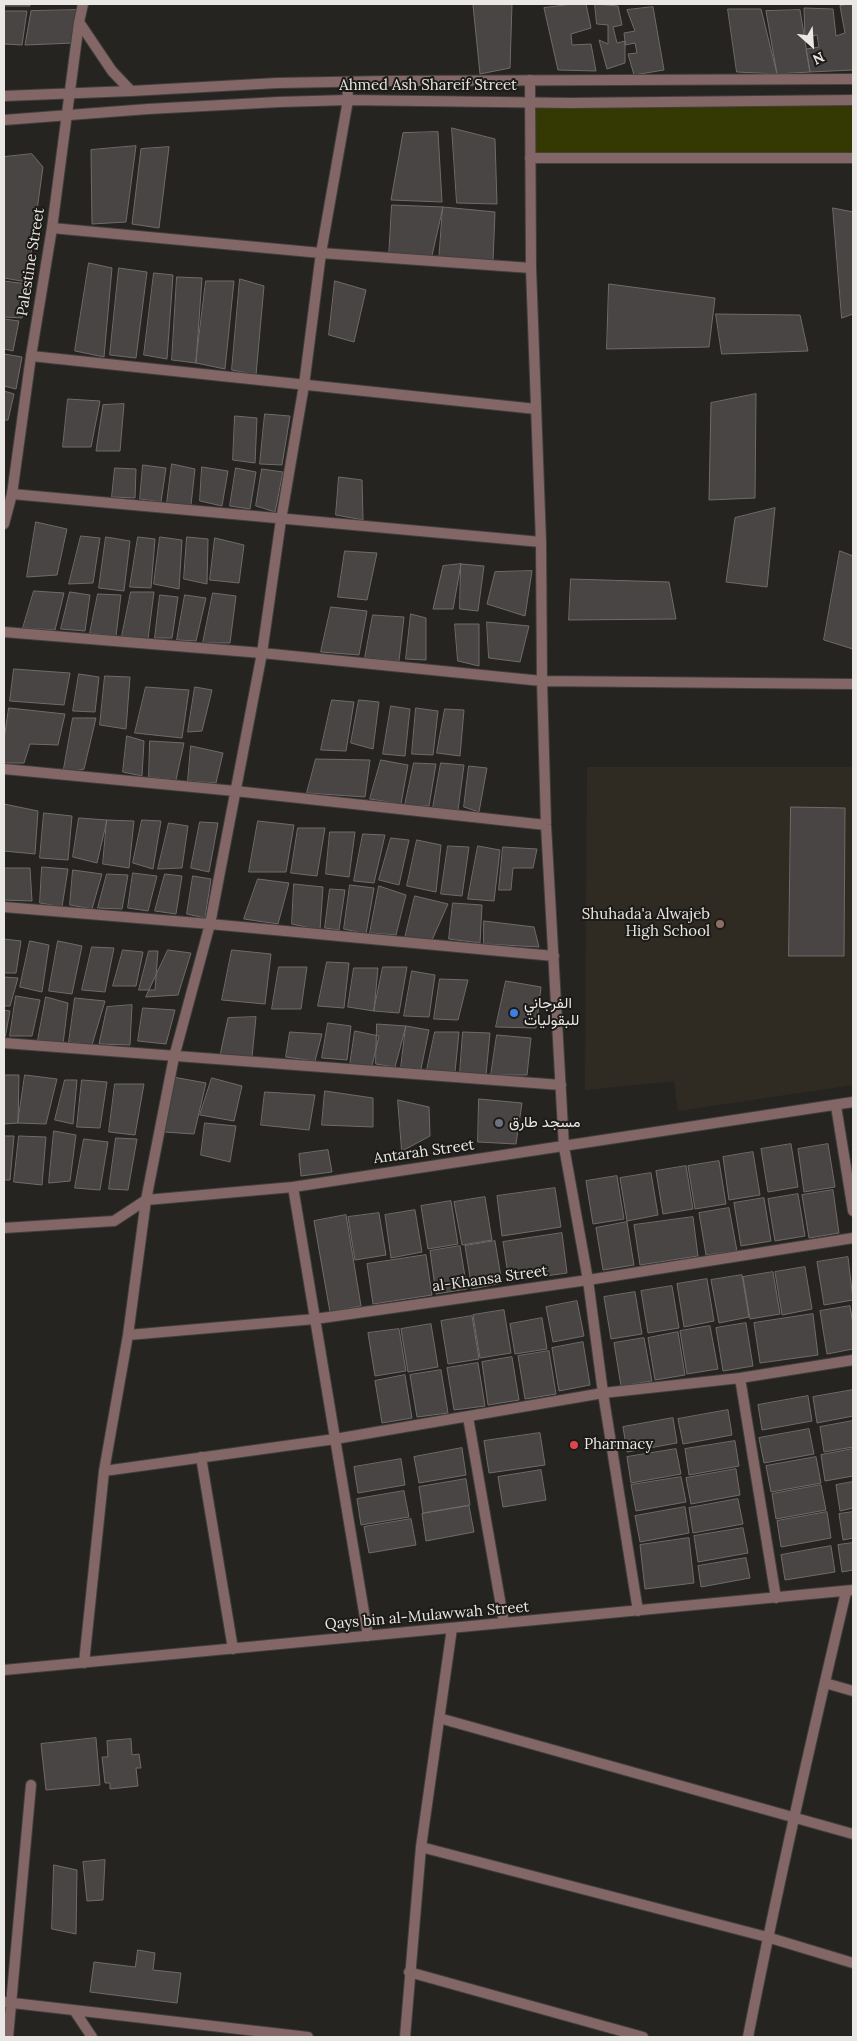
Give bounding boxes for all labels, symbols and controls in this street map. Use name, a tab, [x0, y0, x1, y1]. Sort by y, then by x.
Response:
north arrow	[787, 20, 837, 70]
text: N	[810, 48, 827, 69]
street label: Ahmed Ash Shareif Street	[339, 77, 517, 95]
street label: Palestine Street	[14, 206, 48, 318]
place label: Shuhada'a Alwajeb High School	[582, 906, 710, 941]
marker: Shuhada'a Alwajeb High School	[714, 918, 726, 930]
place label: الفرجاني للبقوليات	[524, 995, 579, 1030]
marker: الفرجاني للبقوليات	[508, 1007, 520, 1019]
place label: مسجد طارق	[509, 1114, 581, 1132]
marker: مسجد طارق	[493, 1117, 505, 1129]
street label: Antarah Street	[372, 1136, 476, 1168]
street label: al-Khansa Street	[431, 1262, 549, 1296]
place label: Pharmacy	[584, 1436, 653, 1454]
marker: Pharmacy	[568, 1439, 580, 1451]
street label: Qays bin al-Mulawwah Street	[324, 1598, 530, 1634]

